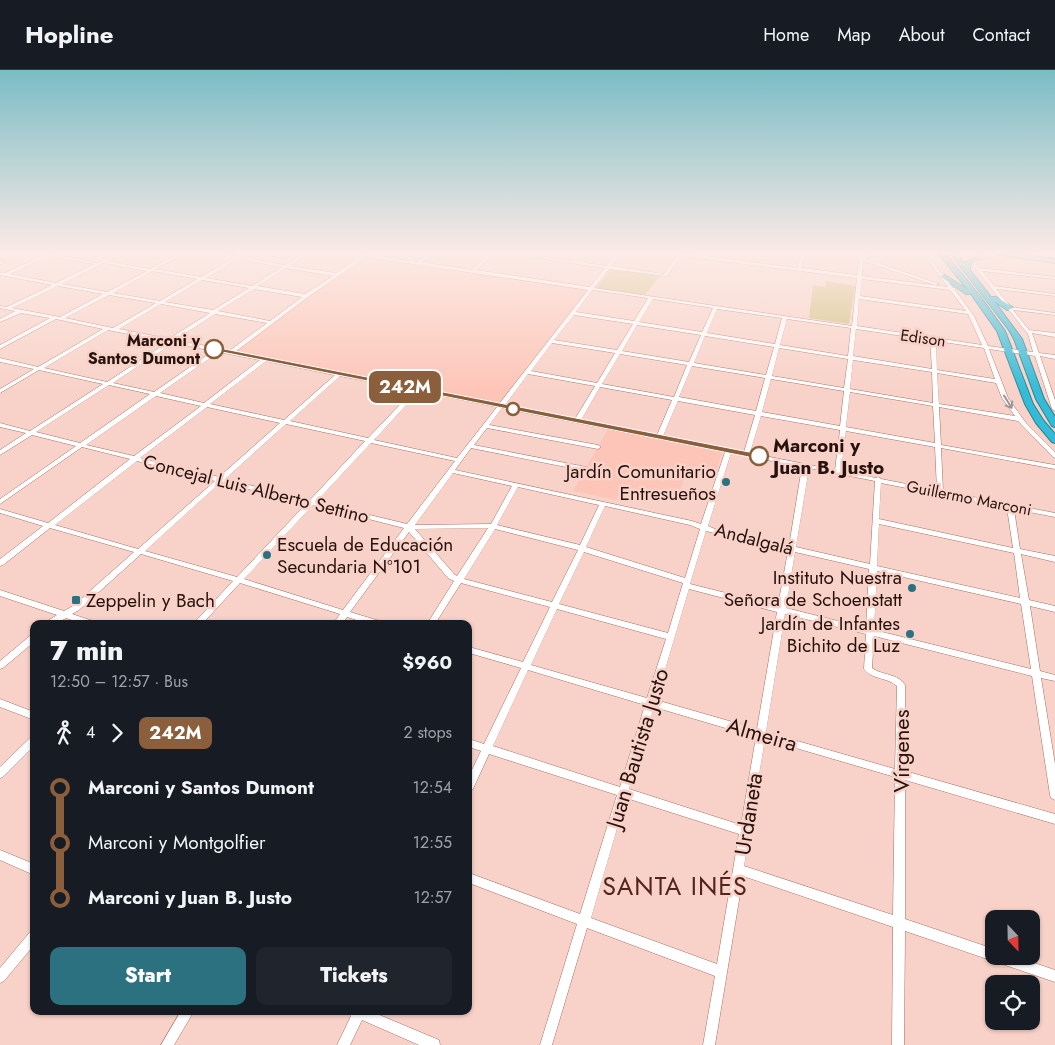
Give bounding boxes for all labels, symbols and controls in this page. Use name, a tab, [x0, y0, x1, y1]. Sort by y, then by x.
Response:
text: Hopline	[25, 17, 114, 52]
text: Home	[763, 22, 809, 48]
text: Map	[837, 22, 871, 48]
text: About	[899, 22, 944, 48]
text: Contact	[972, 22, 1030, 48]
street label: Edison	[899, 323, 947, 353]
place label: Marconi y Santos Dumont	[88, 329, 201, 370]
marker: Marconi y Santos Dumont	[204, 339, 224, 359]
line badge: 242M	[370, 371, 440, 403]
text: 242M	[379, 374, 431, 400]
one-way arrow	[1002, 395, 1013, 409]
unlabelled marker	[506, 402, 520, 416]
place label: Marconi y Juan B. Justo	[769, 432, 884, 481]
marker: Marconi y Juan B. Justo	[749, 446, 769, 466]
street label: Concejal Luis Alberto Settino	[140, 448, 372, 530]
place label: Jardín Comunitario Entresueños	[563, 458, 716, 507]
street label: Guillermo Marconi	[905, 475, 1033, 521]
marker: Jardín Comunitario Entresueños	[720, 476, 732, 488]
street label: Andalgalá	[712, 516, 796, 562]
place label: Escuela de Educación Secundaria Nº101	[277, 531, 453, 580]
marker: Escuela de Educación Secundaria Nº101	[261, 549, 273, 561]
place label: Instituto Nuestra Señora de Schoenstatt	[724, 564, 902, 613]
marker: Instituto Nuestra Señora de Schoenstatt	[906, 582, 918, 594]
place label: Zeppelin y Bach	[86, 587, 215, 614]
marker: Zeppelin y Bach	[70, 594, 82, 606]
place label: Jardín de Infantes Bichito de Luz	[758, 610, 900, 659]
marker: Jardín de Infantes Bichito de Luz	[904, 628, 916, 640]
text: 7 min	[50, 630, 124, 671]
text: $960	[402, 649, 452, 676]
street label: Juan Bautista Justo	[597, 664, 676, 835]
text: 12:50 – 12:57 · Bus	[50, 670, 188, 693]
street label: Almeira	[723, 709, 801, 759]
street label: Vírgenes	[885, 709, 917, 793]
icon: walk	[50, 719, 78, 747]
icon: forward	[103, 719, 131, 747]
text: 242M	[149, 720, 202, 746]
text: 4	[86, 721, 95, 744]
text: 2 stops	[404, 721, 452, 744]
street label: Urdaneta	[726, 770, 770, 858]
text: Marconi y Santos Dumont	[88, 774, 314, 801]
text: 12:54	[413, 776, 452, 799]
text: Marconi y Montgolfier	[88, 829, 265, 856]
text: 12:55	[413, 831, 452, 854]
district label: SANTA INÉS	[602, 868, 748, 904]
text: Marconi y Juan B. Justo	[88, 884, 292, 911]
text: 12:57	[413, 886, 452, 909]
north arrow	[985, 910, 1040, 965]
map controls	[985, 910, 1040, 1030]
button: Start	[50, 947, 246, 1005]
button: Tickets	[256, 947, 452, 1005]
button: locate	[985, 975, 1040, 1030]

